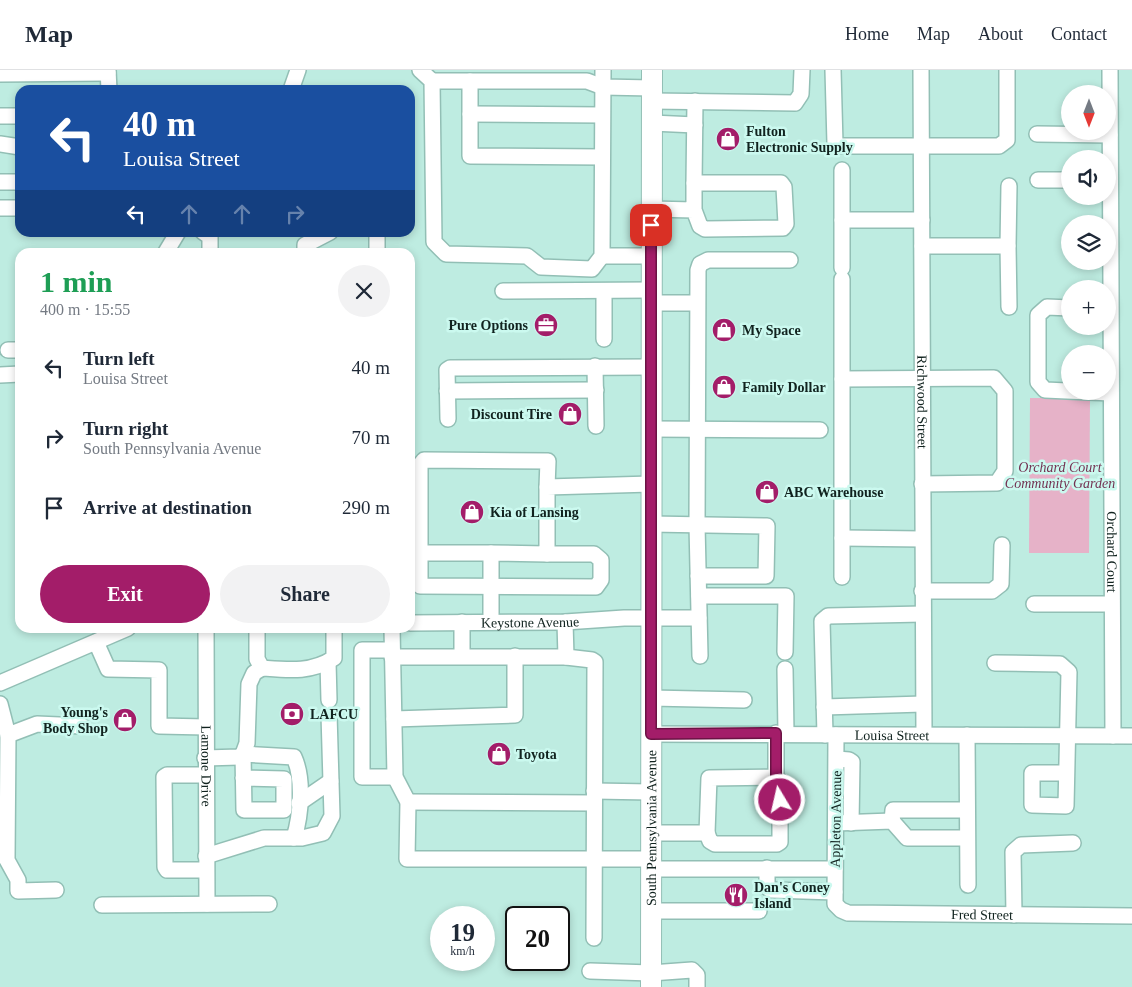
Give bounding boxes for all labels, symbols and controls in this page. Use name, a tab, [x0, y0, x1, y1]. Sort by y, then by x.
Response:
text: Map	[25, 21, 73, 47]
text: Home	[845, 24, 889, 44]
text: Map	[917, 24, 950, 44]
text: About	[978, 24, 1023, 44]
text: Contact	[1051, 24, 1107, 44]
north arrow	[1061, 85, 1116, 140]
map controls	[1061, 85, 1116, 400]
icon: left	[40, 105, 105, 170]
text: 40 m	[123, 105, 196, 144]
place label: Fulton Electronic Supply	[746, 124, 853, 155]
shop icon: Fulton Electronic Supply	[715, 126, 741, 152]
text: Louisa Street	[123, 146, 240, 171]
button: sound	[1061, 150, 1116, 205]
icon: left	[122, 200, 150, 228]
icon: ahead	[175, 200, 203, 228]
icon: ahead	[228, 200, 256, 228]
icon: right	[281, 200, 309, 228]
pin	[630, 204, 672, 246]
icon: arrive	[637, 211, 665, 239]
button: layers	[1061, 215, 1116, 270]
text: 1 min	[40, 265, 113, 298]
button: close	[338, 265, 390, 317]
button: +	[1061, 280, 1116, 335]
text: 400 m · 15:55	[40, 301, 130, 318]
office icon: Pure Options	[533, 312, 559, 338]
shop icon: My Space	[711, 317, 737, 343]
place label: Pure Options	[449, 318, 529, 333]
place label: My Space	[742, 323, 801, 338]
button: −	[1061, 345, 1116, 400]
text: Turn left	[83, 348, 155, 369]
icon: left	[40, 354, 68, 382]
street label: Richwood Street	[915, 355, 930, 449]
text: 40 m	[351, 357, 390, 378]
text: Louisa Street	[83, 370, 168, 387]
shop icon: Family Dollar	[711, 374, 737, 400]
place label: Family Dollar	[742, 380, 826, 395]
shop icon: Discount Tire	[557, 401, 583, 427]
place label: Discount Tire	[471, 407, 552, 422]
text: Turn right	[83, 418, 168, 439]
icon: right	[40, 424, 68, 452]
text: 70 m	[351, 427, 390, 448]
text: South Pennsylvania Avenue	[83, 440, 261, 457]
park label: Orchard Court Community Garden	[1005, 460, 1115, 491]
shop icon: ABC Warehouse	[754, 479, 780, 505]
place label: ABC Warehouse	[784, 485, 883, 500]
icon: arrive	[40, 494, 68, 522]
text: Arrive at destination	[83, 497, 252, 518]
text: 290 m	[342, 497, 390, 518]
shop icon: Kia of Lansing	[459, 499, 485, 525]
place label: Kia of Lansing	[490, 505, 579, 520]
street label: Orchard Court	[1104, 511, 1120, 593]
button: Exit	[40, 565, 210, 623]
button: Share	[220, 565, 390, 623]
street label: Keystone Avenue	[481, 614, 580, 630]
bank icon: LAFCU	[279, 701, 305, 727]
place label: Young's Body Shop	[43, 705, 109, 736]
shop icon: Young's Body Shop	[112, 707, 138, 733]
place label: LAFCU	[310, 707, 358, 722]
street label: Lamone Drive	[199, 725, 214, 807]
street label: Louisa Street	[855, 727, 929, 743]
shop icon: Toyota	[486, 741, 512, 767]
place label: Toyota	[516, 747, 557, 762]
street label: South Pennsylvania Avenue	[644, 750, 659, 906]
street label: Appleton Avenue	[828, 770, 844, 868]
position arrow	[753, 773, 805, 825]
place label: Dan's Coney Island	[754, 880, 830, 911]
restaurant icon: Dan's Coney Island	[723, 882, 749, 908]
speed limit sign: 20	[505, 906, 570, 971]
street label: Fred Street	[951, 907, 1013, 922]
text: 19	[450, 919, 475, 946]
text: km/h	[450, 944, 475, 958]

